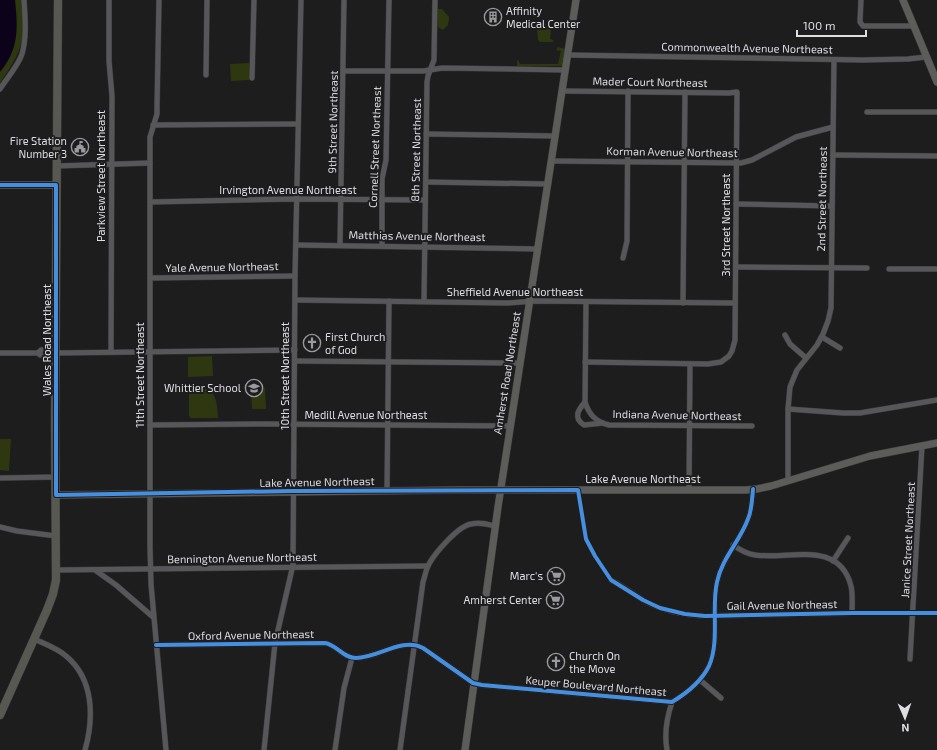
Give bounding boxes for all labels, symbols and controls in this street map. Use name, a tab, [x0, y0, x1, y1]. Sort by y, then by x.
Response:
place label: Affinity Medical Center	[506, 4, 581, 30]
building icon: Affinity Medical Center	[483, 7, 503, 27]
scale bar	[797, 12, 866, 38]
text: 100 m	[803, 18, 835, 32]
street label: Commonwealth Avenue Northeast	[661, 40, 833, 55]
street label: 9th Street Northeast	[325, 70, 340, 174]
street label: Mader Court Northeast	[592, 74, 708, 89]
street label: Cornell Street Northeast	[366, 86, 383, 208]
street label: 8th Street Northeast	[408, 98, 423, 202]
street label: Parkview Street Northeast	[94, 110, 107, 242]
place label: Fire Station Number 3	[10, 134, 67, 160]
public building icon: Fire Station Number 3	[70, 137, 90, 157]
street label: Korman Avenue Northeast	[606, 144, 738, 159]
street label: 2nd Street Northeast	[814, 146, 829, 252]
street label: 3rd Street Northeast	[719, 174, 732, 276]
street label: Irvington Avenue Northeast	[219, 183, 357, 196]
street label: Matthias Avenue Northeast	[348, 228, 486, 243]
street label: Yale Avenue Northeast	[165, 259, 279, 274]
street label: Wales Road Northeast	[40, 284, 53, 396]
street label: Sheffield Avenue Northeast	[447, 285, 583, 298]
street label: Amherst Road Northeast	[490, 311, 523, 435]
street label: 11th Street Northeast	[133, 322, 146, 428]
street label: 10th Street Northeast	[278, 322, 291, 430]
place label: First Church of God	[325, 330, 385, 356]
church icon: First Church of God	[302, 333, 322, 353]
school or university icon: Whittier School	[244, 378, 264, 398]
place label: Whittier School	[164, 381, 242, 394]
street label: Indiana Avenue Northeast	[612, 407, 742, 422]
street label: Medill Avenue Northeast	[304, 408, 428, 421]
street label: Lake Avenue Northeast	[585, 472, 701, 485]
street label: Lake Avenue Northeast	[259, 474, 375, 489]
street label: Janice Street Northeast	[898, 482, 917, 598]
street label: Bennington Avenue Northeast	[167, 550, 317, 565]
supermarket icon: Marc's	[546, 566, 566, 586]
place label: Marc's	[510, 569, 543, 582]
supermarket icon: Amherst Center	[545, 590, 565, 610]
place label: Amherst Center	[464, 593, 543, 606]
street label: Gail Avenue Northeast	[726, 597, 838, 612]
street label: Oxford Avenue Northeast	[188, 627, 314, 642]
place label: Church On the Move	[569, 649, 620, 675]
church icon: Church On the Move	[546, 652, 566, 672]
street label: Keuper Boulevard Northeast	[525, 673, 667, 698]
north arrow	[885, 698, 925, 738]
text: N	[901, 722, 910, 735]

